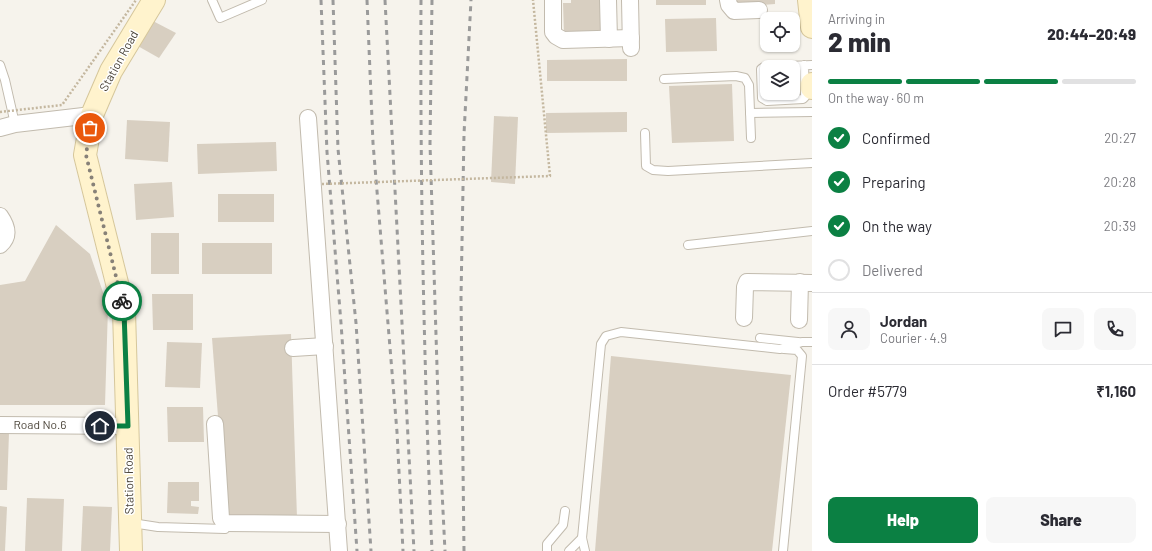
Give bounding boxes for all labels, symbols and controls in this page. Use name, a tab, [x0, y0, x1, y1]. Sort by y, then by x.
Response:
text: Arriving in	[828, 11, 885, 27]
map controls	[760, 12, 800, 100]
button: locate	[760, 12, 800, 52]
text: 20:44–20:49	[1047, 25, 1136, 43]
text: 2 min	[828, 26, 891, 57]
street label: Station Road	[96, 28, 140, 93]
button: layers	[760, 60, 800, 100]
text: On the way · 60 m	[828, 90, 924, 106]
pin	[73, 111, 107, 145]
icon: bag	[79, 117, 101, 139]
icon: check	[828, 127, 850, 149]
text: Confirmed	[862, 129, 930, 147]
text: 20:27	[1104, 130, 1136, 146]
icon: check	[828, 171, 850, 193]
text: Preparing	[862, 173, 926, 191]
text: 20:28	[1104, 174, 1136, 190]
icon: check	[828, 215, 850, 237]
text: On the way	[862, 217, 932, 235]
text: 20:39	[1104, 218, 1136, 234]
text: Delivered	[862, 261, 923, 279]
courier	[102, 281, 142, 321]
icon: bike	[111, 290, 133, 312]
button: person	[828, 308, 870, 350]
button: chat	[1042, 308, 1084, 350]
button: phone	[1094, 308, 1136, 350]
text: Jordan	[880, 312, 927, 330]
text: Courier · 4.9	[880, 330, 947, 346]
text: Order #5779	[828, 382, 907, 400]
text: ₹1,160	[1096, 382, 1136, 400]
pin	[83, 409, 117, 443]
icon: home	[89, 415, 111, 437]
street label: Road No.6	[14, 417, 67, 431]
street label: Station Road	[120, 447, 136, 515]
button: Help	[828, 497, 978, 543]
button: Share	[986, 497, 1136, 543]

